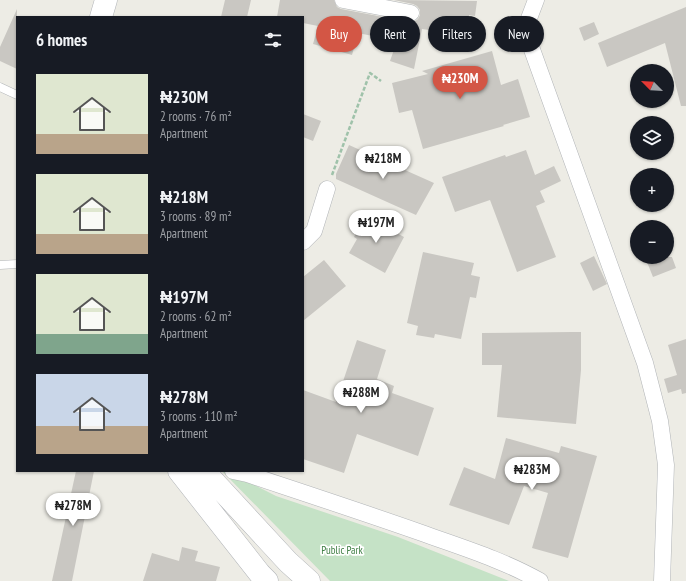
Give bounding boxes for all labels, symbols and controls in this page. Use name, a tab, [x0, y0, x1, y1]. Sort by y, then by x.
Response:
chip: Buy	[316, 16, 362, 52]
chip: Rent	[370, 16, 420, 52]
chip: Filters	[428, 16, 486, 52]
chip: New	[494, 16, 544, 52]
text: 6 homes	[36, 29, 87, 51]
icon: filters	[262, 29, 284, 51]
north arrow	[630, 64, 674, 108]
map controls	[630, 64, 674, 264]
pin: ₦230M	[432, 66, 488, 100]
text: ₦230M	[442, 70, 478, 87]
text: ₦230M	[160, 86, 208, 108]
icon: home	[68, 90, 116, 138]
text: 2 rooms · 76 m²	[160, 108, 232, 125]
button: layers	[630, 116, 674, 160]
text: Apartment	[160, 125, 208, 142]
pin: ₦218M	[355, 146, 411, 180]
text: ₦218M	[365, 150, 401, 167]
button: +	[630, 168, 674, 212]
text: ₦218M	[160, 186, 208, 208]
icon: home	[68, 190, 116, 238]
text: 3 rooms · 89 m²	[160, 208, 232, 225]
pin: ₦197M	[348, 210, 404, 244]
text: ₦197M	[358, 214, 394, 231]
button: −	[630, 220, 674, 264]
text: Apartment	[160, 225, 208, 242]
text: ₦197M	[160, 286, 208, 308]
icon: home	[68, 290, 116, 338]
text: 2 rooms · 62 m²	[160, 308, 232, 325]
text: Apartment	[160, 325, 208, 342]
pin: ₦288M	[333, 380, 389, 414]
text: ₦288M	[343, 384, 379, 401]
text: ₦278M	[160, 386, 208, 408]
icon: home	[68, 390, 116, 438]
text: 3 rooms · 110 m²	[160, 408, 238, 425]
text: Apartment	[160, 425, 208, 442]
pin: ₦283M	[504, 457, 560, 491]
text: ₦283M	[514, 461, 550, 478]
pin: ₦278M	[45, 493, 101, 527]
text: ₦278M	[55, 497, 91, 514]
park label: Public Park	[321, 543, 364, 557]

